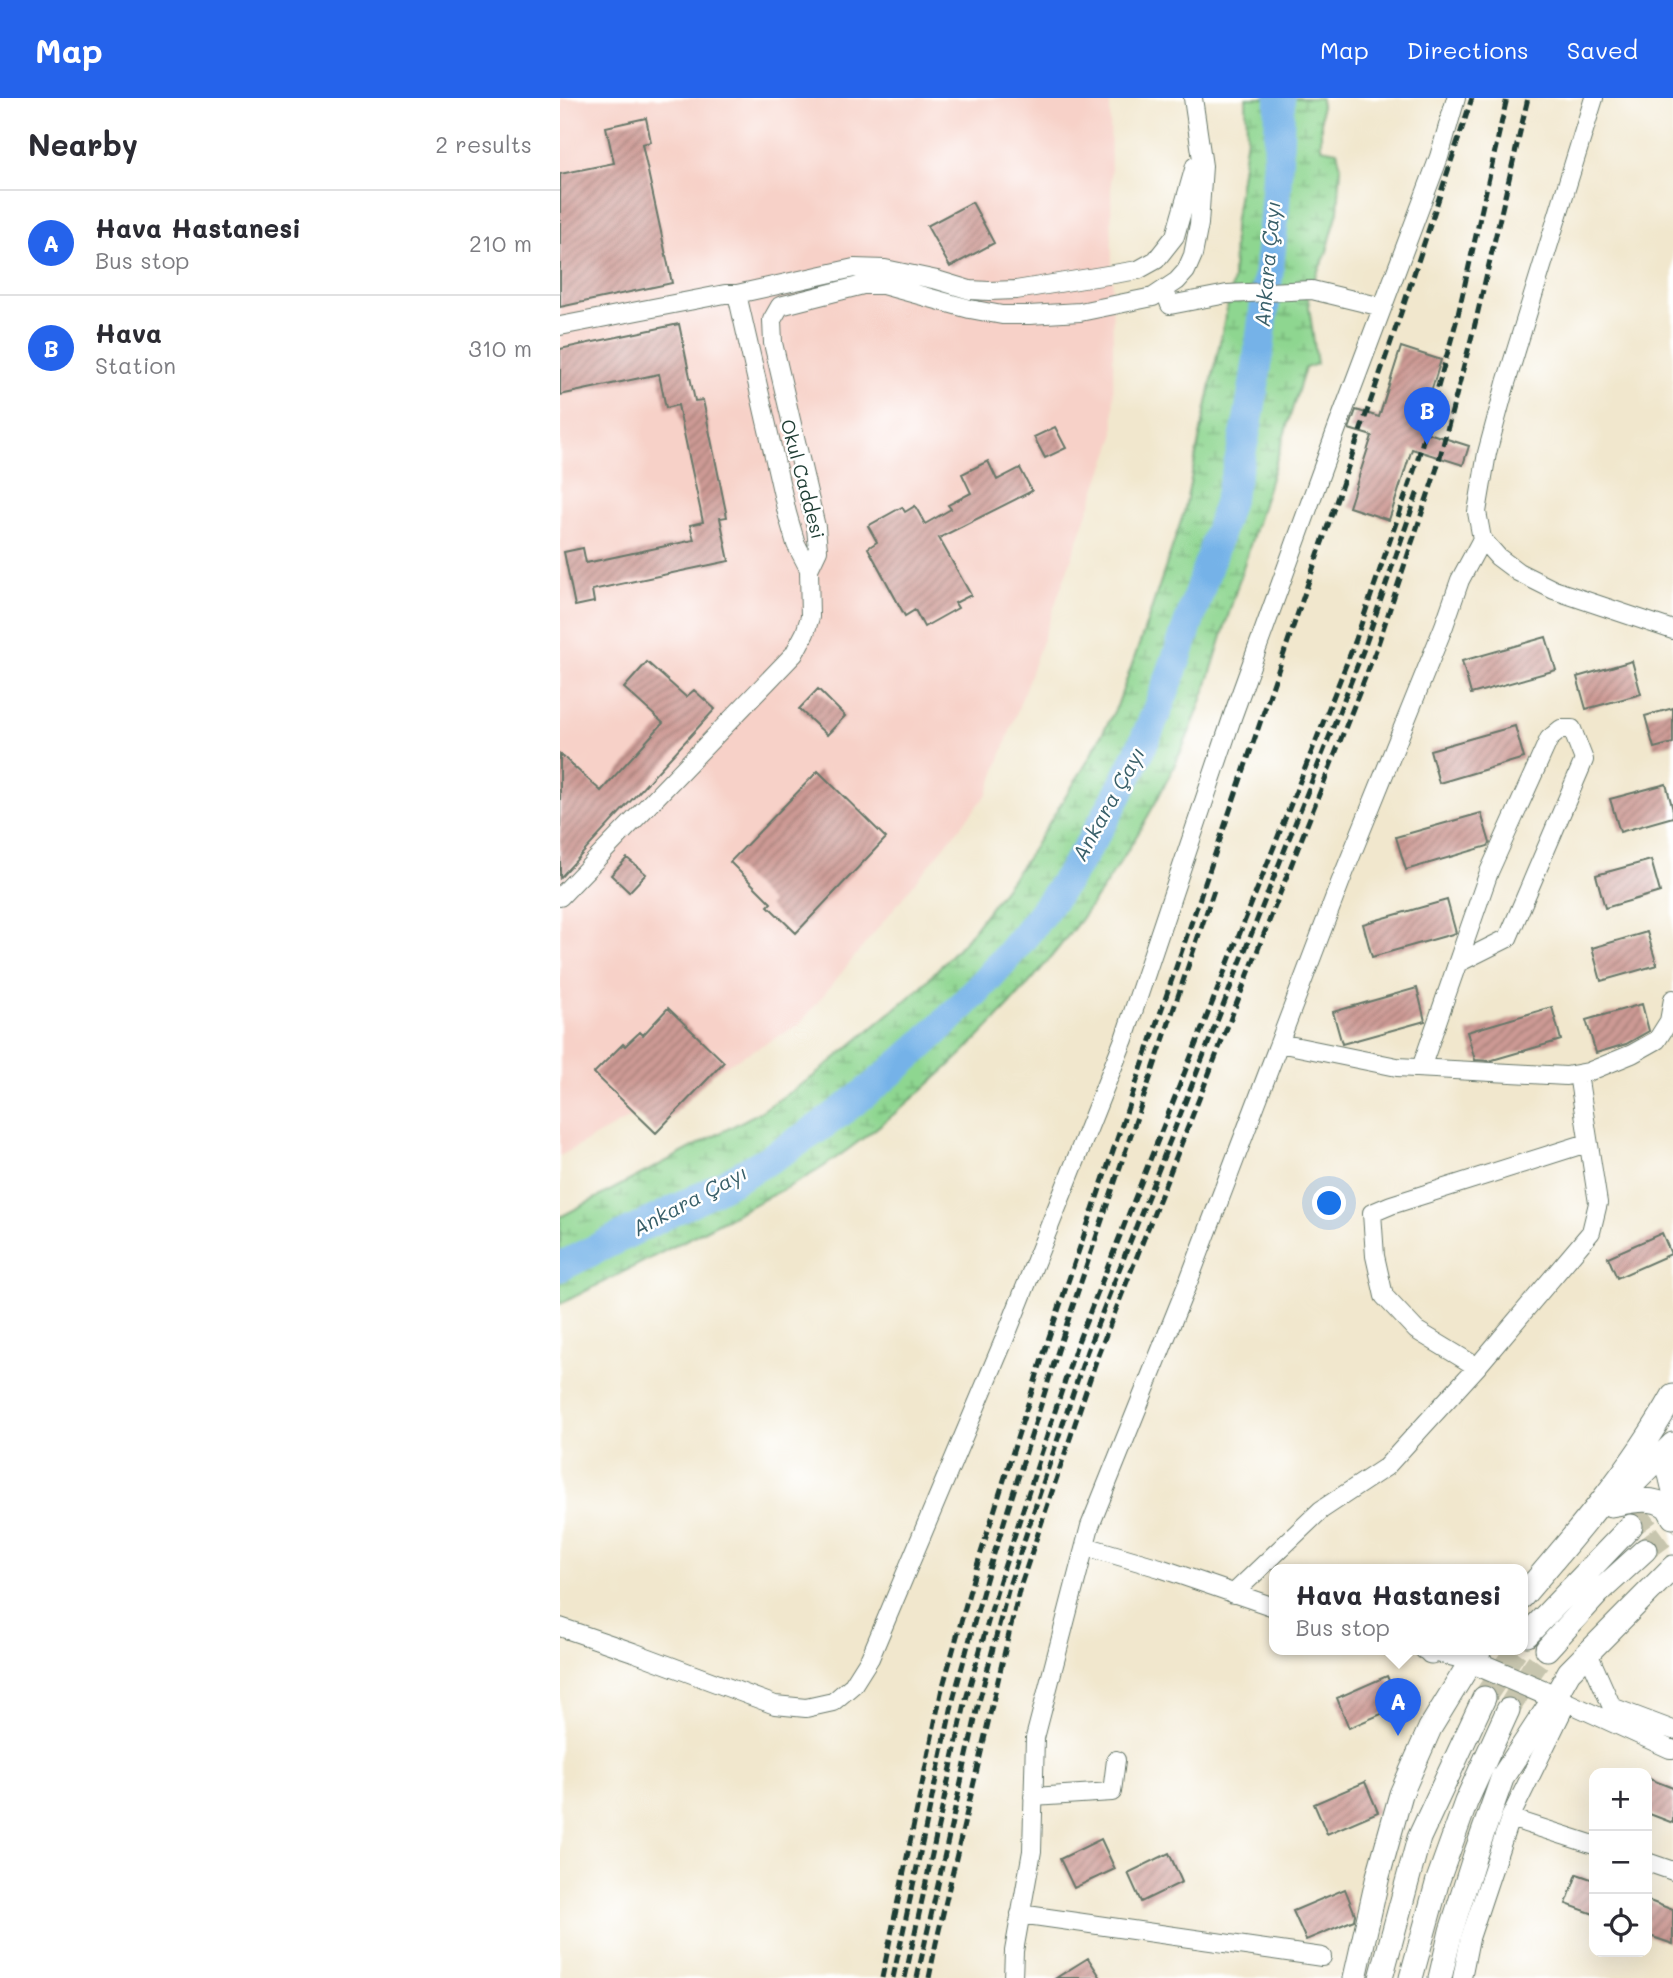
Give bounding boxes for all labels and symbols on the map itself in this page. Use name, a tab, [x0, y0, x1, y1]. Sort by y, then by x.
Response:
water label: Ankara Çayı	[1248, 200, 1285, 328]
pin: B	[1404, 387, 1450, 445]
street label: Okul Caddesi	[776, 416, 831, 541]
water label: Ankara Çayı	[1065, 741, 1150, 865]
water label: Ankara Çayı	[627, 1158, 751, 1241]
your location	[1312, 1186, 1346, 1220]
pin: A	[1375, 1678, 1421, 1736]

